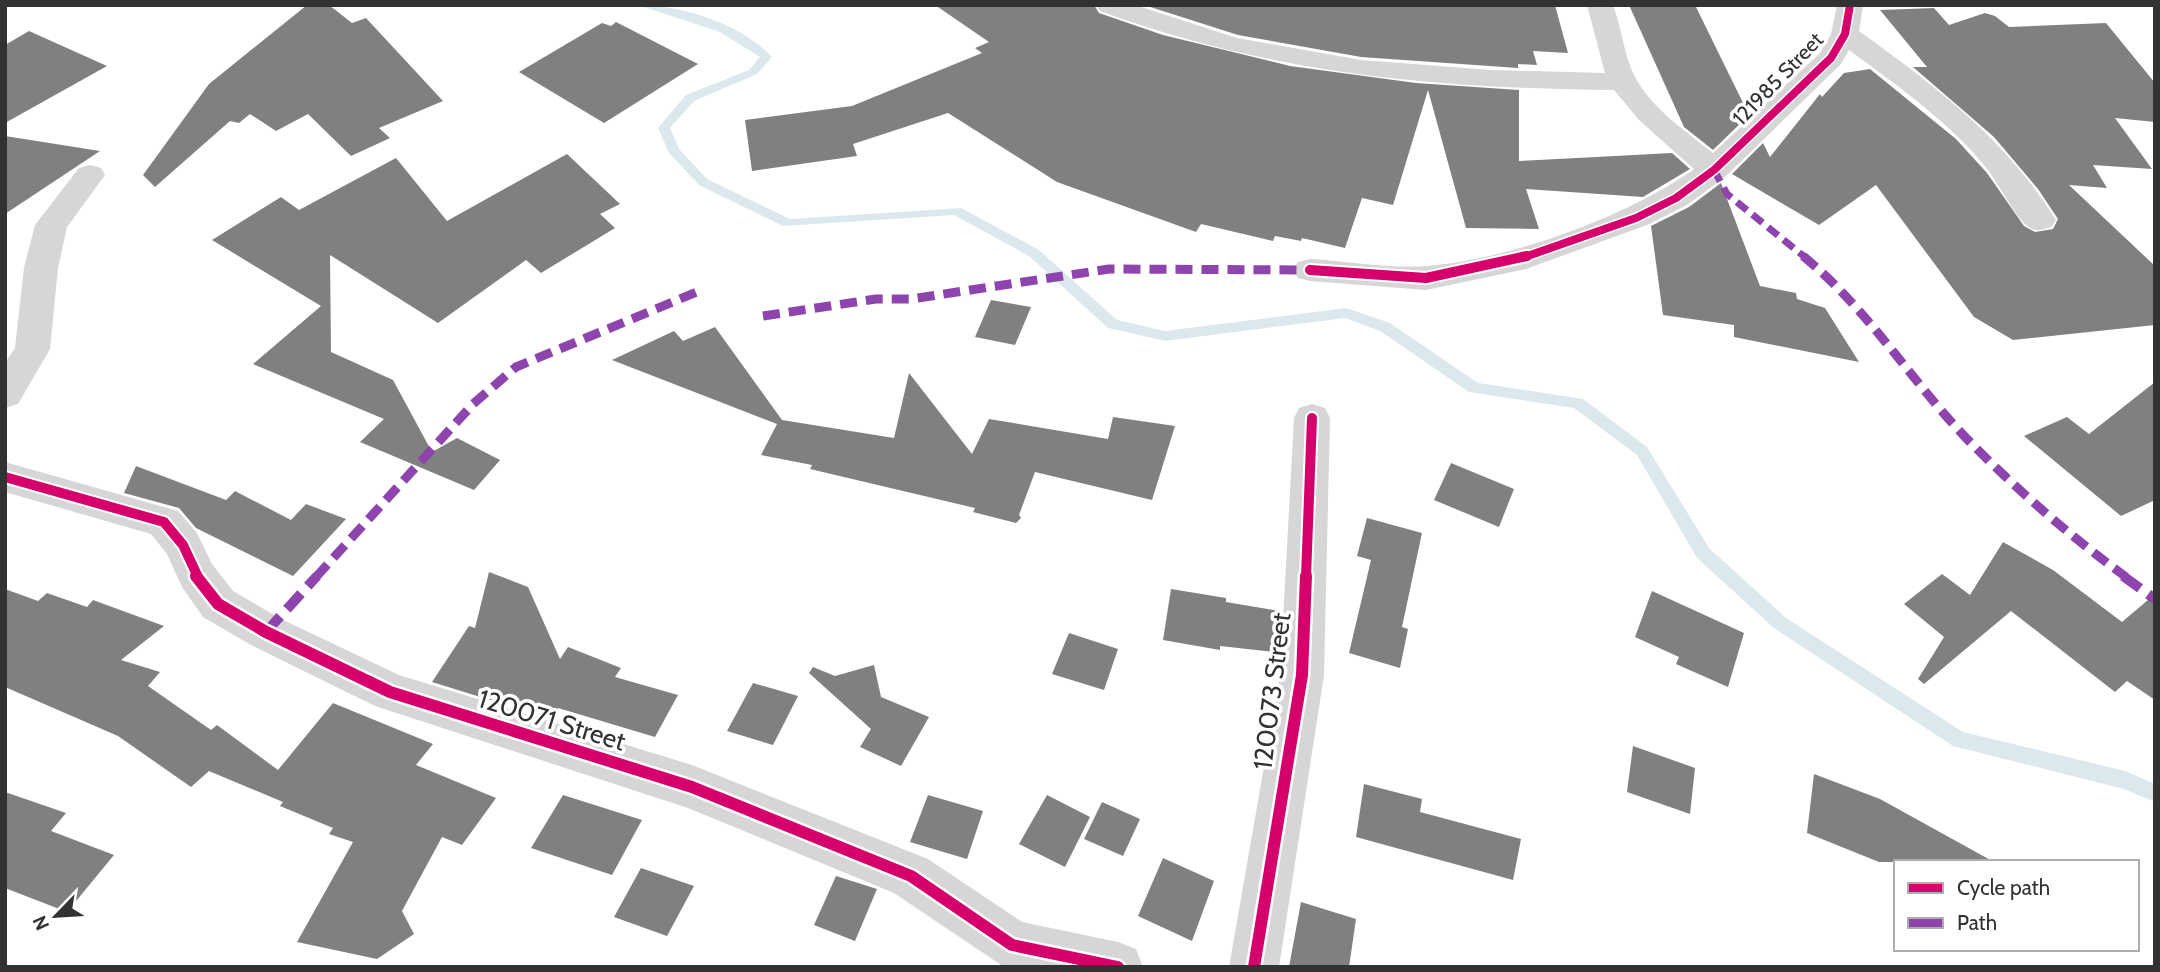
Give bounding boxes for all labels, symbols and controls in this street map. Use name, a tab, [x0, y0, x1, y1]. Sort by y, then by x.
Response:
street label: 121985 Street	[1727, 27, 1828, 130]
street label: 120073 Street	[1246, 610, 1298, 771]
street label: 120071 Street	[474, 682, 630, 758]
legend	[1894, 860, 2139, 951]
text: Cycle path	[1957, 875, 2050, 900]
north arrow	[21, 881, 91, 951]
text: Path	[1957, 910, 1997, 935]
text: N	[28, 912, 54, 934]

